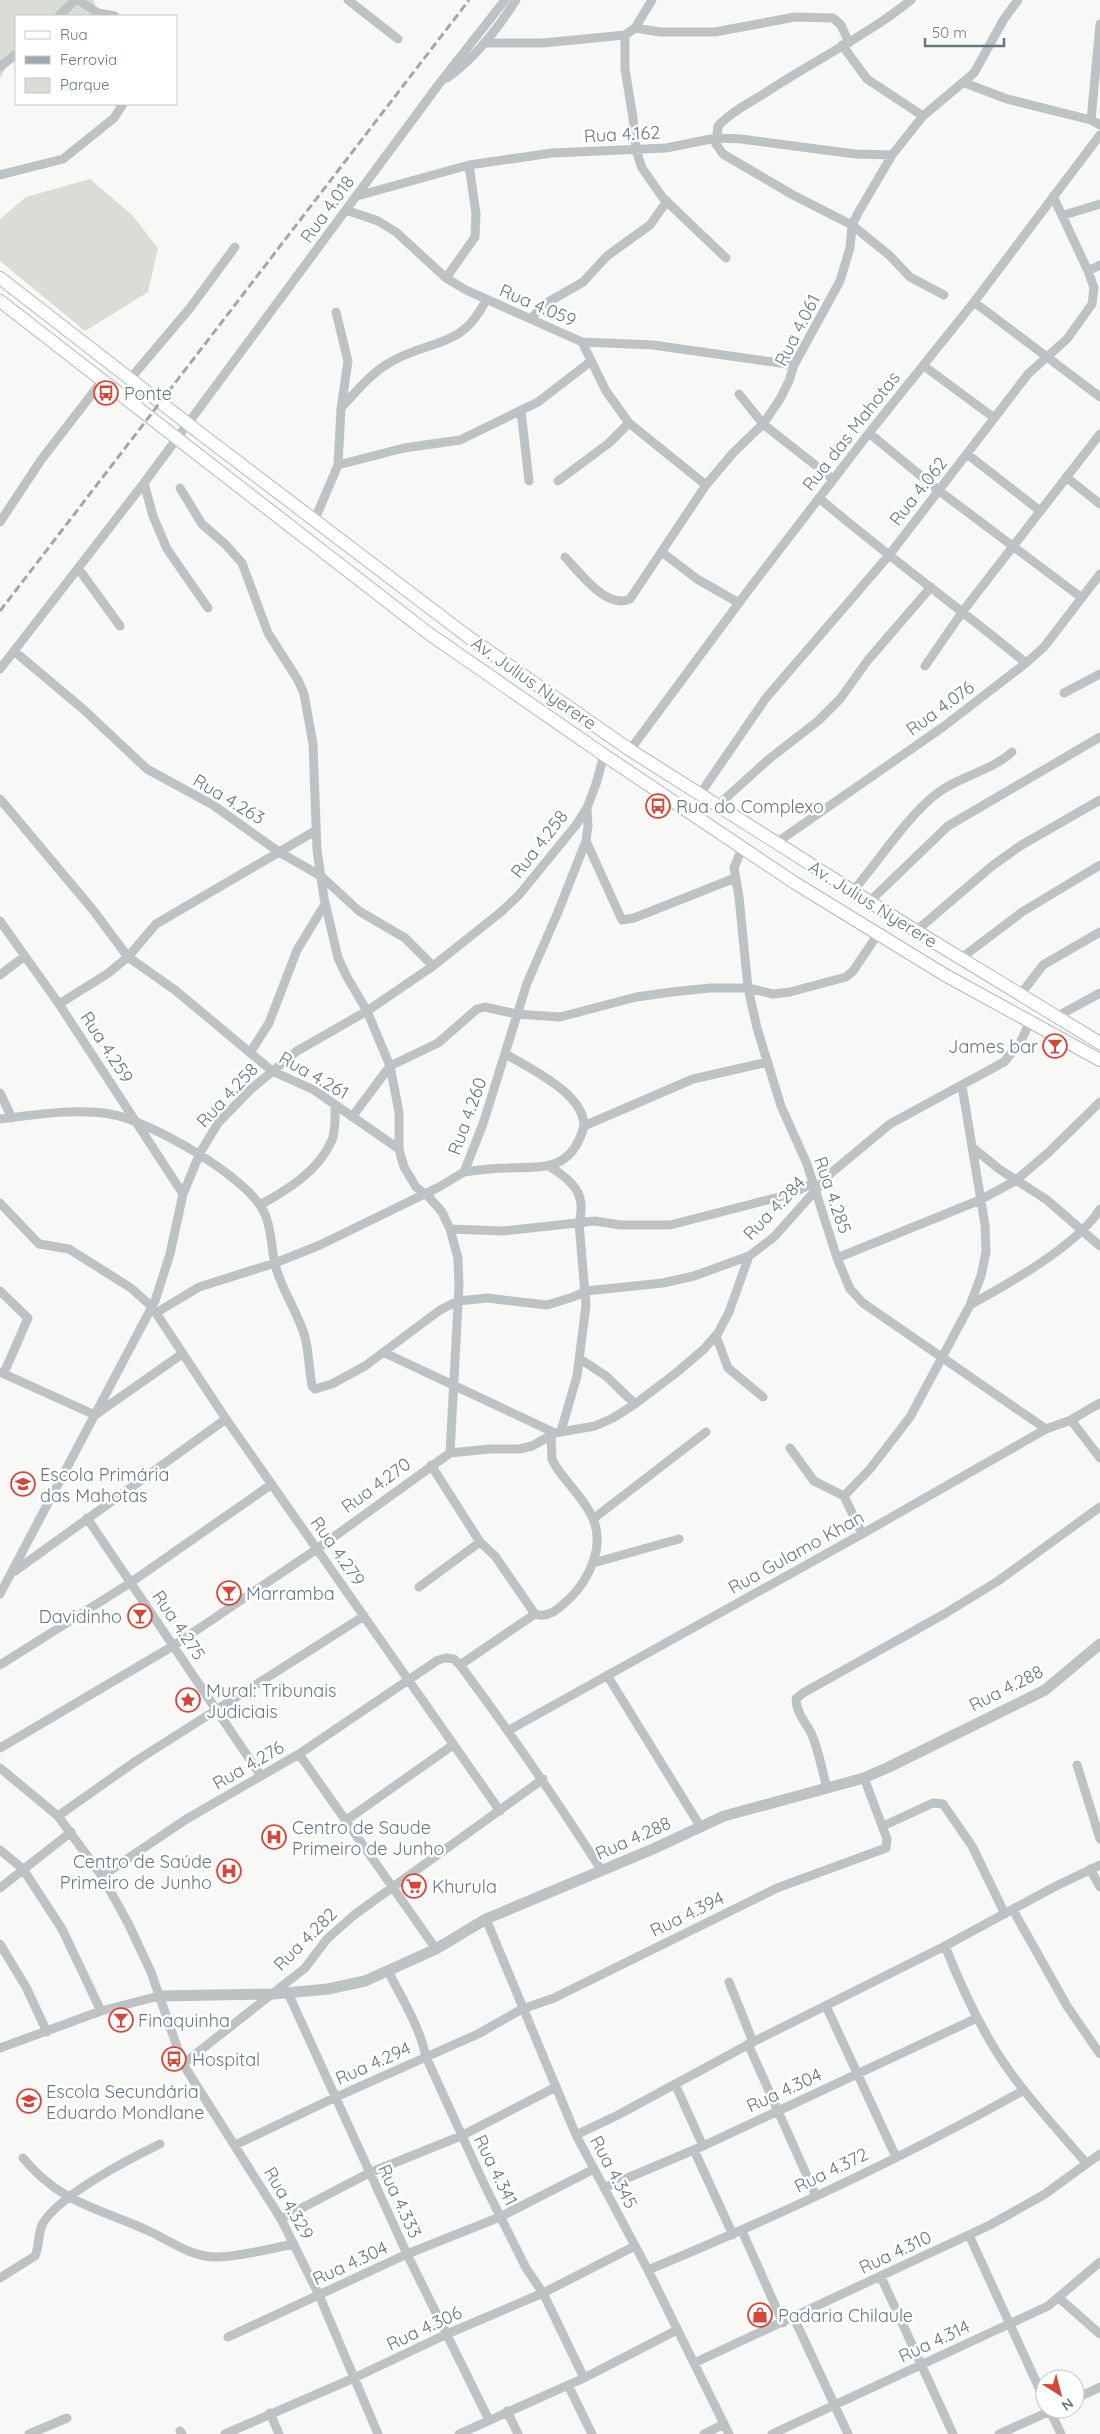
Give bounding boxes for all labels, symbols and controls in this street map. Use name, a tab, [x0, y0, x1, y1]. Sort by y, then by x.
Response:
legend	[15, 15, 178, 105]
scale bar	[925, 15, 1004, 47]
text: 50 m	[932, 23, 967, 42]
text: Rua	[60, 25, 88, 44]
text: Ferrovia	[60, 50, 117, 69]
text: Parque	[60, 75, 110, 94]
street label: Rua 4.162	[583, 121, 661, 147]
street label: Rua 4.018	[295, 171, 359, 247]
street label: Rua 4.059	[496, 279, 580, 331]
street label: Rua 4.061	[769, 290, 825, 370]
street label: Rua das Mahotas	[797, 367, 905, 495]
bus stop icon: Ponte	[93, 380, 119, 406]
place label: Ponte	[124, 382, 172, 405]
street label: Rua 4.062	[884, 452, 952, 530]
street label: Av. Julius Nyerere	[467, 631, 601, 735]
street label: Rua 4.076	[901, 675, 979, 740]
street label: Rua 4.263	[189, 769, 269, 829]
bus stop icon: Rua do Complexo	[645, 793, 671, 819]
place label: Rua do Complexo	[676, 795, 824, 818]
street label: Rua 4.258	[505, 805, 573, 883]
street label: Av. Julius Nyerere	[804, 855, 942, 953]
street label: Rua 4.259	[75, 1007, 139, 1087]
bar icon: James bar	[1042, 1033, 1068, 1059]
place label: James bar	[948, 1035, 1038, 1058]
street label: Rua 4.261	[275, 1046, 353, 1104]
street label: Rua 4.258	[191, 1058, 263, 1132]
street label: Rua 4.260	[442, 1074, 492, 1158]
street label: Rua 4.285	[809, 1153, 857, 1237]
street label: Rua 4.284	[738, 1171, 810, 1245]
street label: Rua 4.270	[337, 1452, 415, 1518]
place label: Escola Primária das Mahotas	[40, 1463, 169, 1507]
school or university icon: Escola Primária das Mahotas	[10, 1471, 36, 1497]
street label: Rua Gulamo Khan	[724, 1505, 868, 1599]
street label: Rua 4.279	[306, 1512, 370, 1590]
bar icon: Marramba	[216, 1580, 242, 1606]
place label: Marramba	[246, 1582, 335, 1605]
street label: Rua 4.275	[147, 1586, 211, 1664]
bar icon: Davidinho	[127, 1603, 153, 1629]
place label: Davidinho	[39, 1605, 122, 1628]
street label: Rua 4.288	[965, 1660, 1047, 1716]
place label: Mural: Tribunais Judiciais	[206, 1679, 337, 1723]
place icon: Mural: Tribunais Judiciais	[175, 1687, 201, 1713]
street label: Rua 4.276	[208, 1735, 288, 1795]
street label: Rua 4.288	[592, 1811, 674, 1865]
place label: Centro de Saude Primeiro de Junho	[292, 1816, 444, 1860]
hospital icon: Centro de Saude Primeiro de Junho	[261, 1824, 287, 1850]
place label: Centro de Saúde Primeiro de Junho	[60, 1850, 212, 1894]
hospital icon: Centro de Saúde Primeiro de Junho	[216, 1858, 242, 1884]
supermarket icon: Khurula	[401, 1873, 427, 1899]
place label: Khurula	[432, 1875, 497, 1898]
street label: Rua 4.394	[646, 1886, 728, 1942]
street label: Rua 4.282	[268, 1902, 342, 1976]
bar icon: Finaquinha	[108, 2007, 134, 2033]
place label: Finaquinha	[138, 2009, 230, 2032]
street label: Rua 4.294	[332, 2036, 414, 2090]
bus stop icon: Hospital	[161, 2046, 187, 2072]
place label: Hospital	[192, 2048, 260, 2071]
street label: Rua 4.304	[743, 2063, 825, 2117]
place label: Escola Secundária Eduardo Mondlane	[46, 2080, 204, 2124]
school or university icon: Escola Secundária Eduardo Mondlane	[16, 2088, 42, 2114]
street label: Rua 4.341	[469, 2131, 523, 2209]
street label: Rua 4.345	[585, 2131, 643, 2213]
street label: Rua 4.372	[790, 2142, 872, 2198]
street label: Rua 4.333	[373, 2160, 427, 2242]
street label: Rua 4.329	[259, 2163, 319, 2243]
street label: Rua 4.310	[855, 2225, 935, 2279]
street label: Rua 4.304	[309, 2236, 391, 2290]
street label: Rua 4.306	[383, 2300, 466, 2355]
shop icon: Padaria Chilaule	[747, 2302, 773, 2328]
place label: Padaria Chilaule	[778, 2304, 913, 2327]
street label: Rua 4.314	[895, 2315, 973, 2367]
north arrow	[1035, 2369, 1085, 2419]
text: N	[1058, 2394, 1077, 2415]

